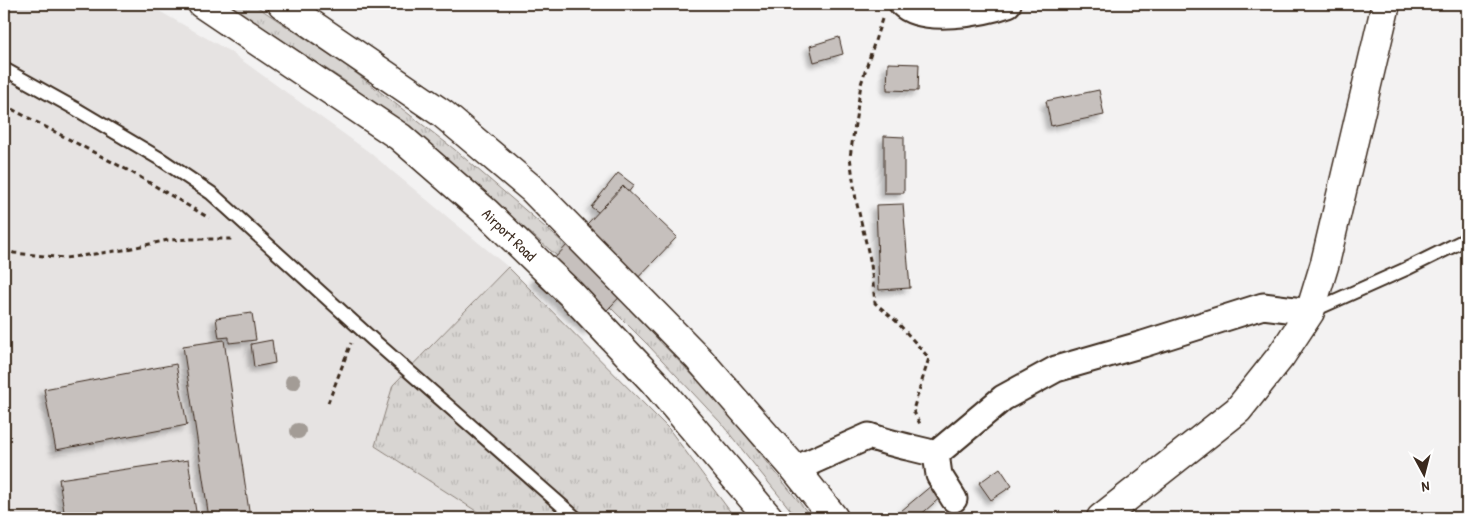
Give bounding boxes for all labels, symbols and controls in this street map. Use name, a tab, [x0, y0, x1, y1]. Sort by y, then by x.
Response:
street label: Airport Road	[478, 204, 541, 266]
north arrow	[1398, 450, 1448, 500]
text: N	[1420, 478, 1431, 497]

